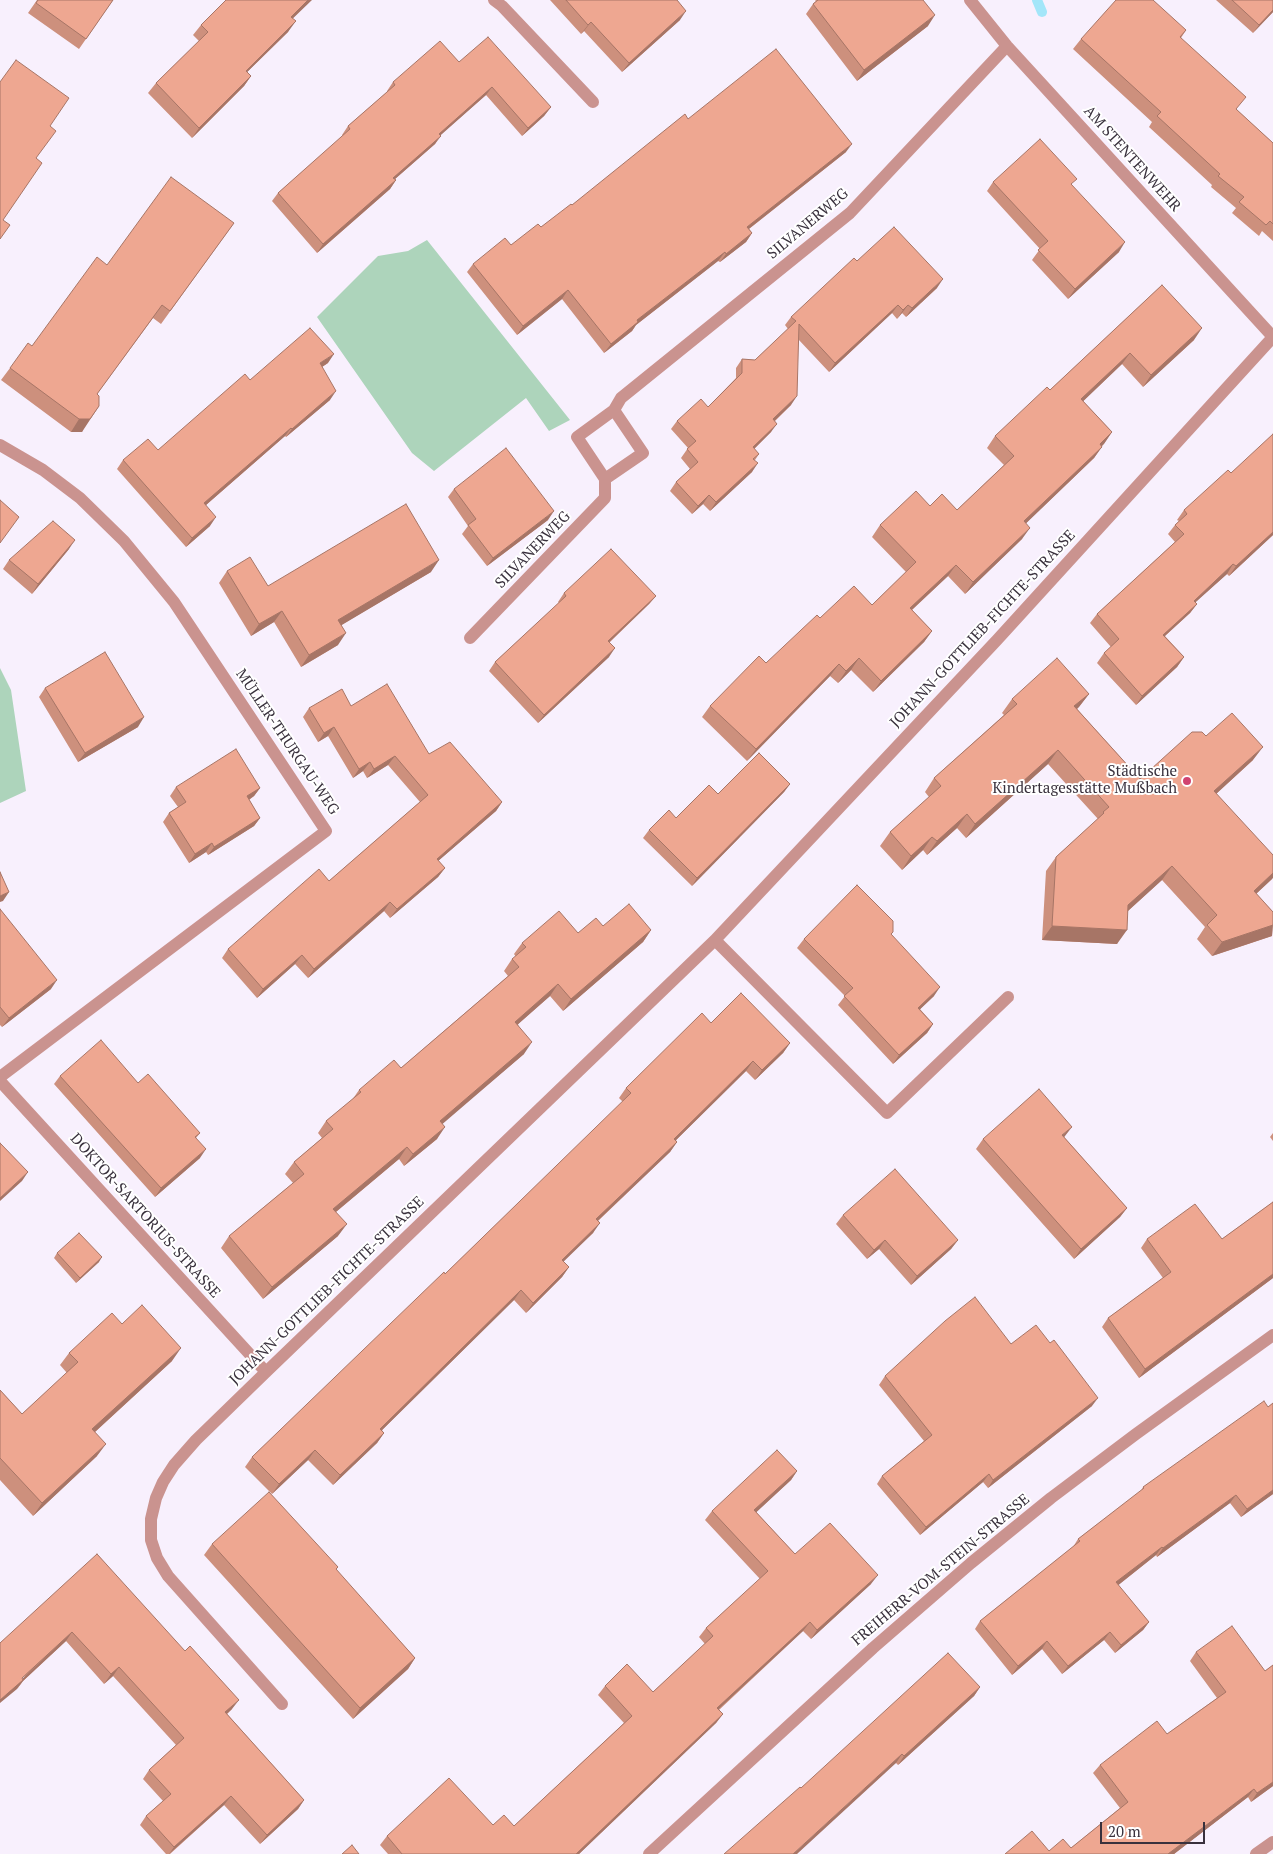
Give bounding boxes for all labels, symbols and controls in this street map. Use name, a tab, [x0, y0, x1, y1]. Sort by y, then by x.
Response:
street label: AM STENTENWEHR	[1080, 102, 1184, 216]
street label: SILVANERWEG	[764, 185, 852, 263]
street label: SILVANERWEG	[492, 508, 574, 592]
street label: JOHANN-GOTTLIEB-FICHTE-STRASSE	[887, 526, 1079, 732]
street label: MÜLLER-THURGAU-WEG	[232, 666, 342, 818]
place label: Städtische Kindertagesstätte Mußbach	[993, 763, 1177, 798]
marker: Städtische Kindertagesstätte Mußbach	[1181, 775, 1193, 787]
street label: DOKTOR-SARTORIUS-STRASSE	[66, 1130, 224, 1302]
street label: JOHANN-GOTTLIEB-FICHTE-STRASSE	[226, 1193, 428, 1389]
street label: FREIHERR-VOM-STEIN-STRASSE	[849, 1490, 1033, 1650]
scale bar	[1103, 1812, 1208, 1844]
text: 20 m	[1108, 1821, 1141, 1841]

